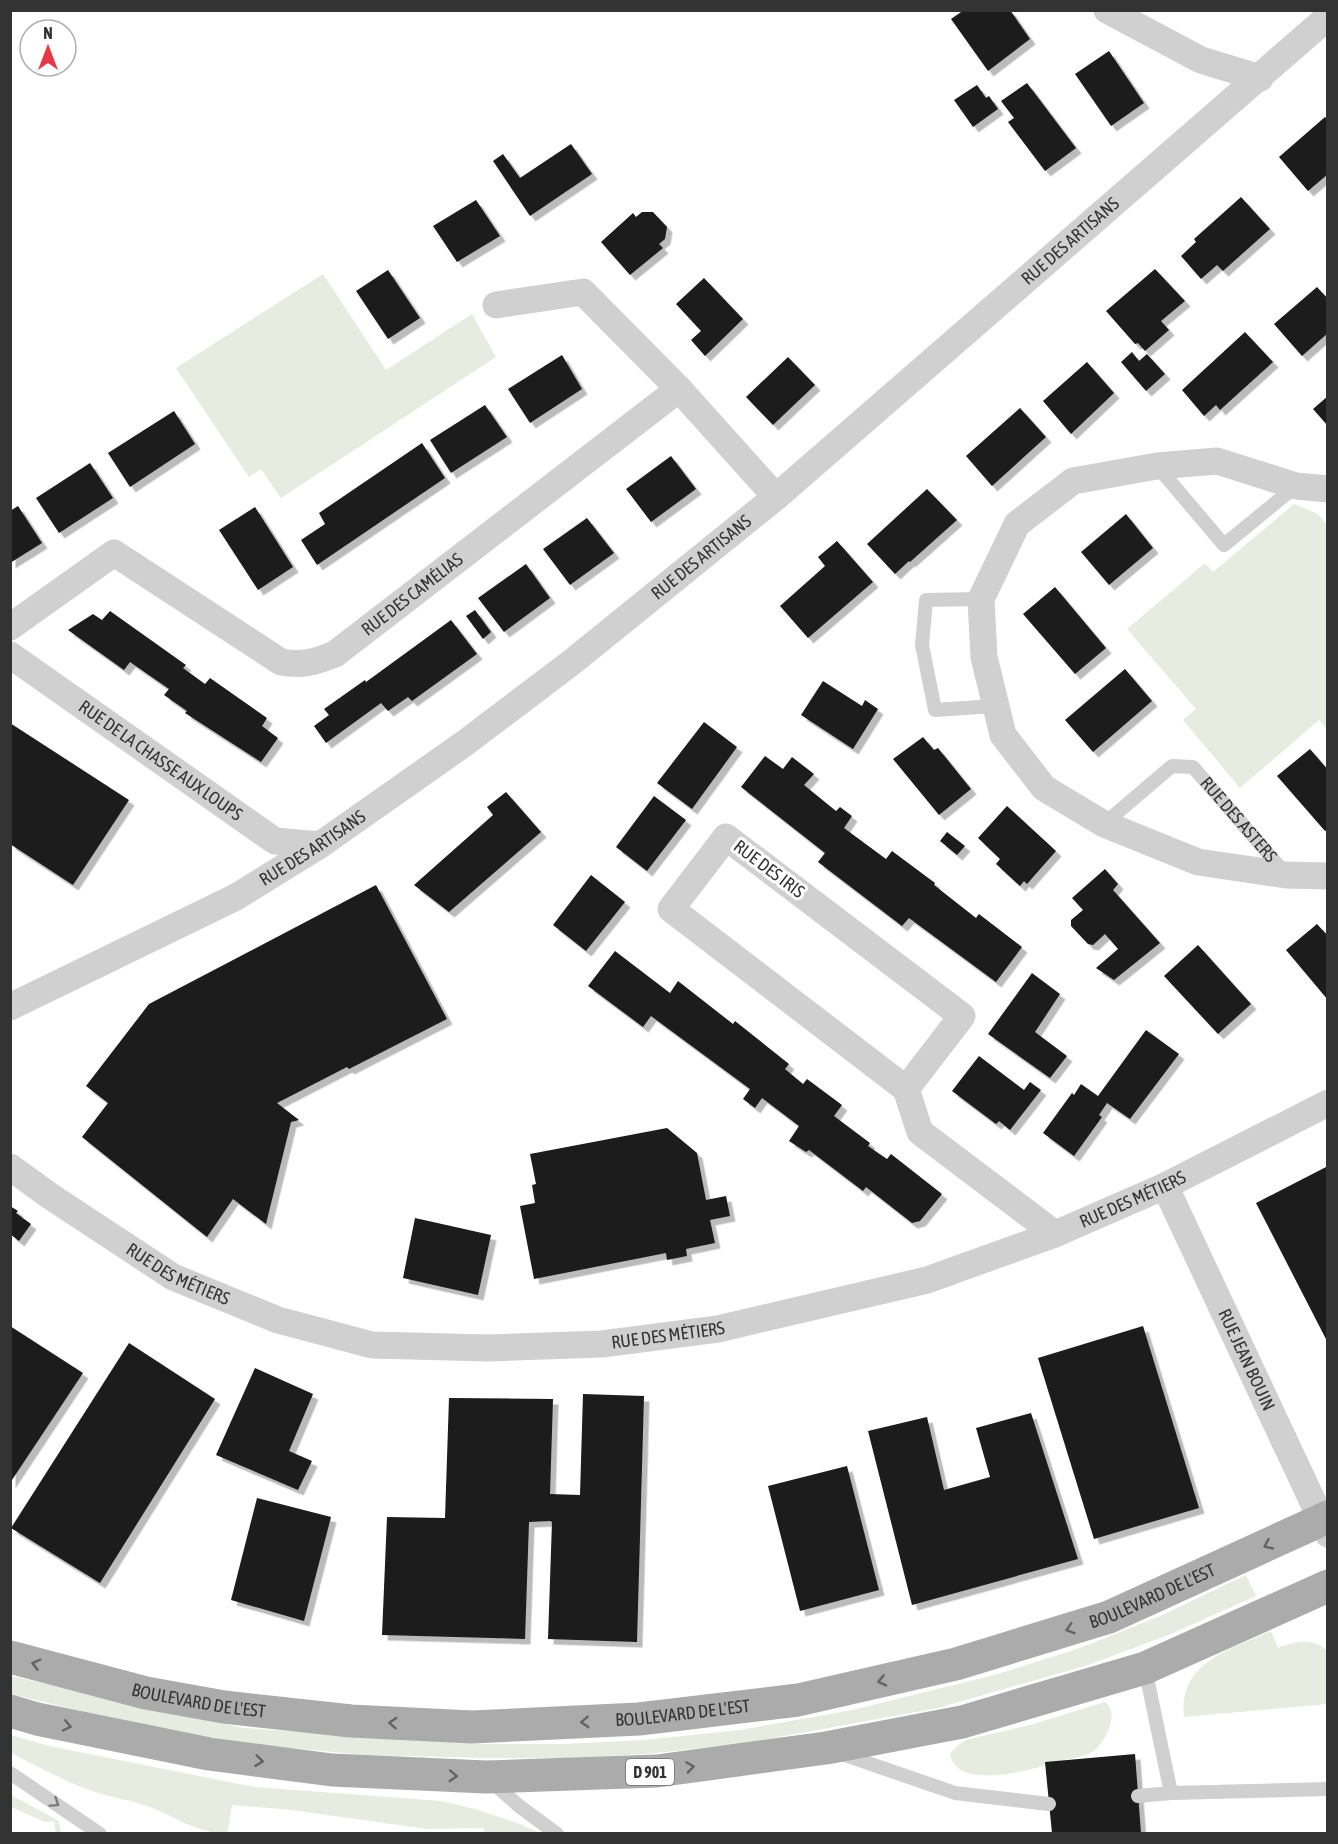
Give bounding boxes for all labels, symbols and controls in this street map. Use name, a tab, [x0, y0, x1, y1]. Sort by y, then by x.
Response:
north arrow	[18, 18, 78, 78]
text: N	[43, 24, 53, 42]
street label: RUE DES ARTISANS	[1017, 192, 1123, 289]
street label: RUE DES ARTISANS	[647, 510, 756, 604]
street label: RUE DES CAMÉLIAS	[357, 548, 467, 640]
street label: RUE DE LA CHASSE AUX LOUPS	[75, 696, 247, 825]
street label: RUE DES ASTERS	[1196, 772, 1282, 867]
street label: RUE DES ARTISANS	[255, 805, 370, 890]
street label: RUE DES IRIS	[730, 835, 809, 902]
street label: RUE DES MÉTIERS	[1076, 1166, 1189, 1232]
street label: RUE DES MÉTIERS	[123, 1238, 233, 1309]
street label: RUE JEAN BOUIN	[1214, 1305, 1280, 1414]
street label: RUE DES MÉTIERS	[610, 1317, 727, 1353]
one-way arrow	[1264, 1537, 1275, 1549]
street label: BOULEVARD DE L'EST	[1087, 1559, 1218, 1632]
one-way arrow	[1065, 1622, 1076, 1634]
one-way arrow	[31, 1658, 41, 1671]
one-way arrow	[877, 1674, 887, 1687]
street label: BOULEVARD DE L'EST	[129, 1679, 267, 1722]
street label: BOULEVARD DE L'EST	[615, 1695, 751, 1730]
one-way arrow	[581, 1715, 590, 1728]
one-way arrow	[388, 1717, 397, 1730]
one-way arrow	[62, 1718, 72, 1731]
one-way arrow	[254, 1754, 263, 1766]
road number: D 901	[626, 1759, 674, 1785]
one-way arrow	[685, 1761, 694, 1774]
one-way arrow	[449, 1769, 458, 1782]
one-way arrow	[49, 1796, 60, 1807]

